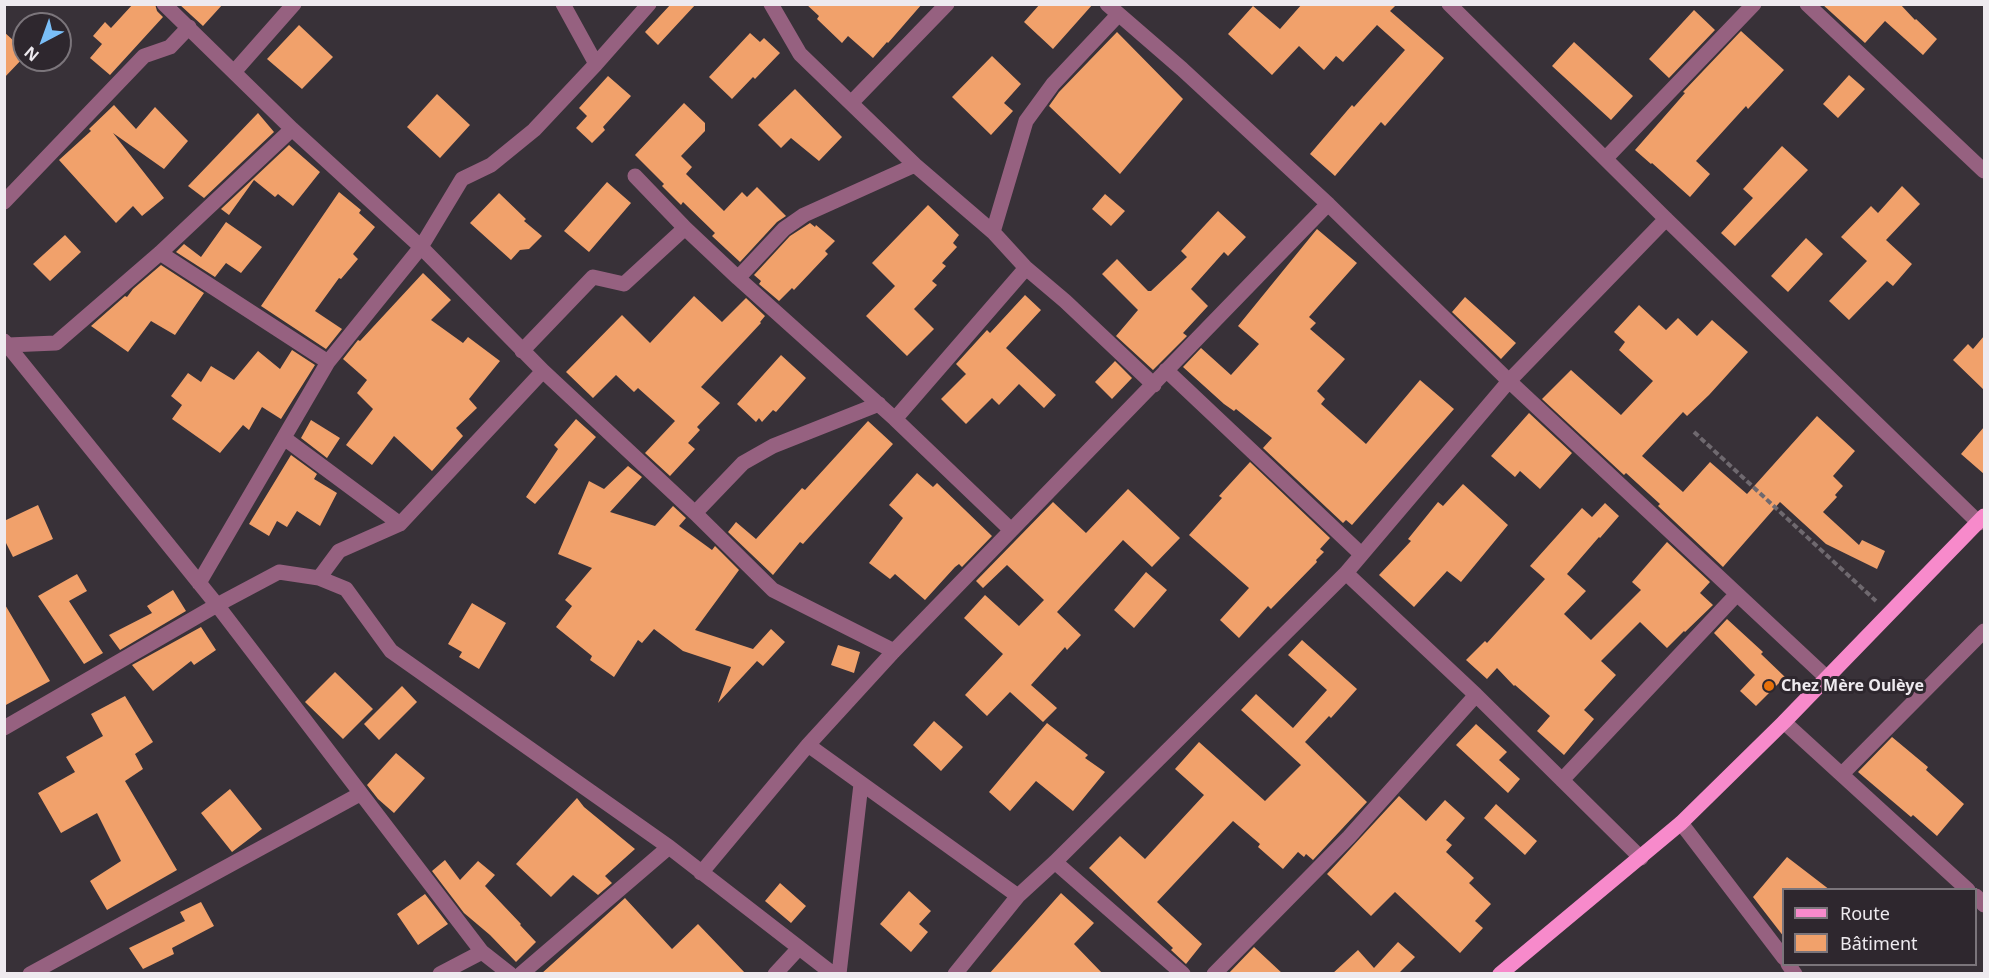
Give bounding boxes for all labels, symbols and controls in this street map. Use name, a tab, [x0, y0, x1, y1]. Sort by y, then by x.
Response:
north arrow	[12, 12, 72, 72]
text: N	[19, 42, 44, 67]
place label: Chez Mère Oulèye	[1781, 676, 1924, 696]
marker: Chez Mère Oulèye	[1762, 679, 1776, 693]
legend	[1782, 888, 1977, 966]
text: Route	[1840, 901, 1890, 925]
text: Bâtiment	[1840, 931, 1918, 955]

